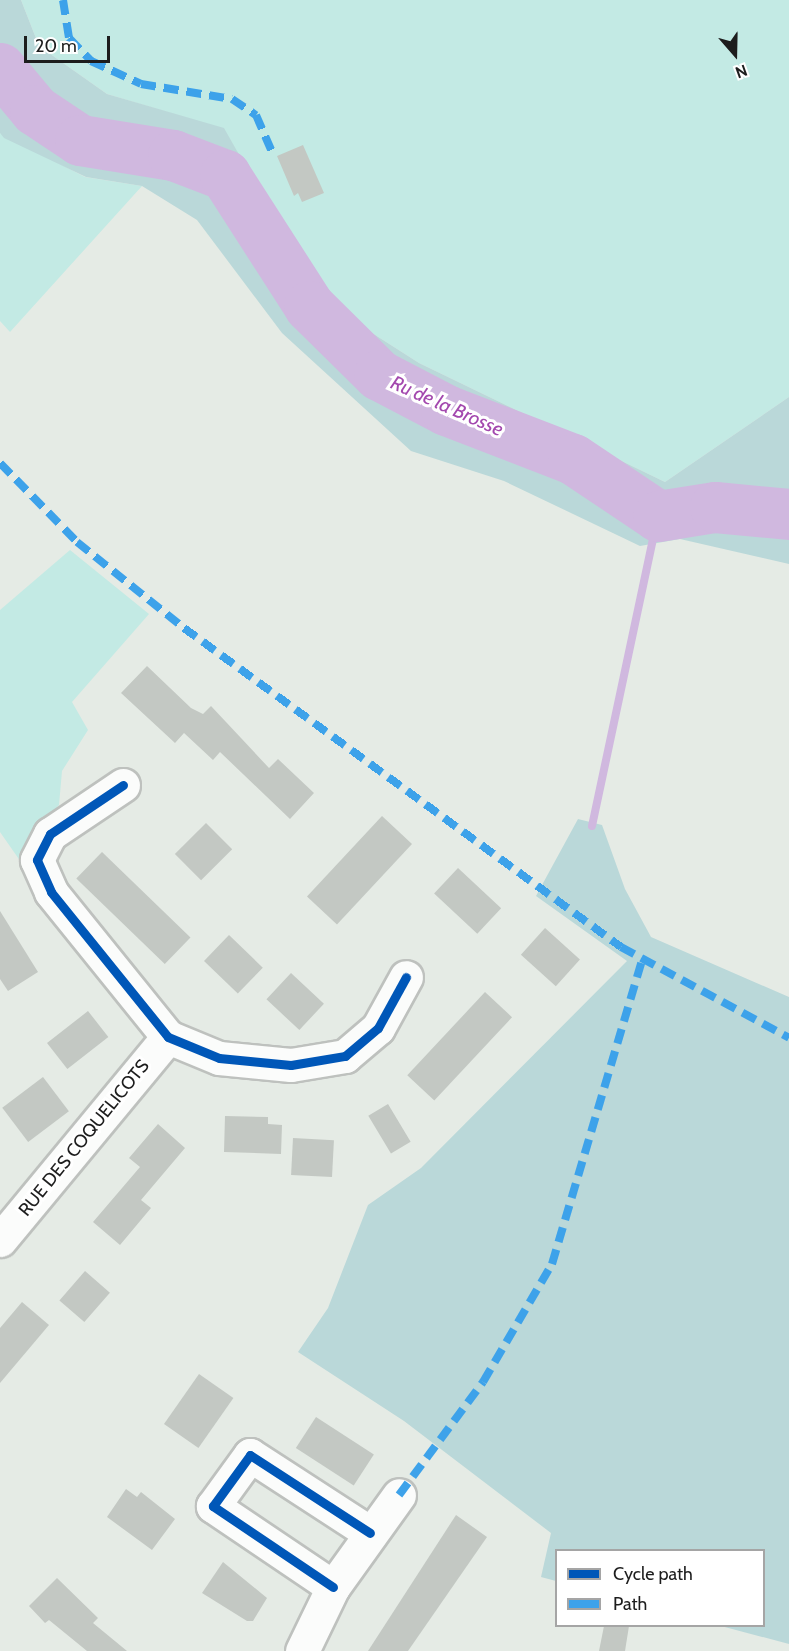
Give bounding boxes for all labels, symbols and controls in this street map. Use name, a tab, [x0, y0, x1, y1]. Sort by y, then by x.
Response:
scale bar	[27, 24, 112, 62]
north arrow	[705, 24, 765, 84]
text: 20 m	[35, 35, 77, 57]
text: N	[733, 61, 750, 82]
water label: Ru de la Brosse	[387, 371, 507, 441]
street label: RUE DES COQUELICOTS	[14, 1055, 154, 1221]
legend	[555, 1549, 765, 1627]
text: Cycle path	[613, 1563, 693, 1585]
text: Path	[613, 1593, 647, 1615]

